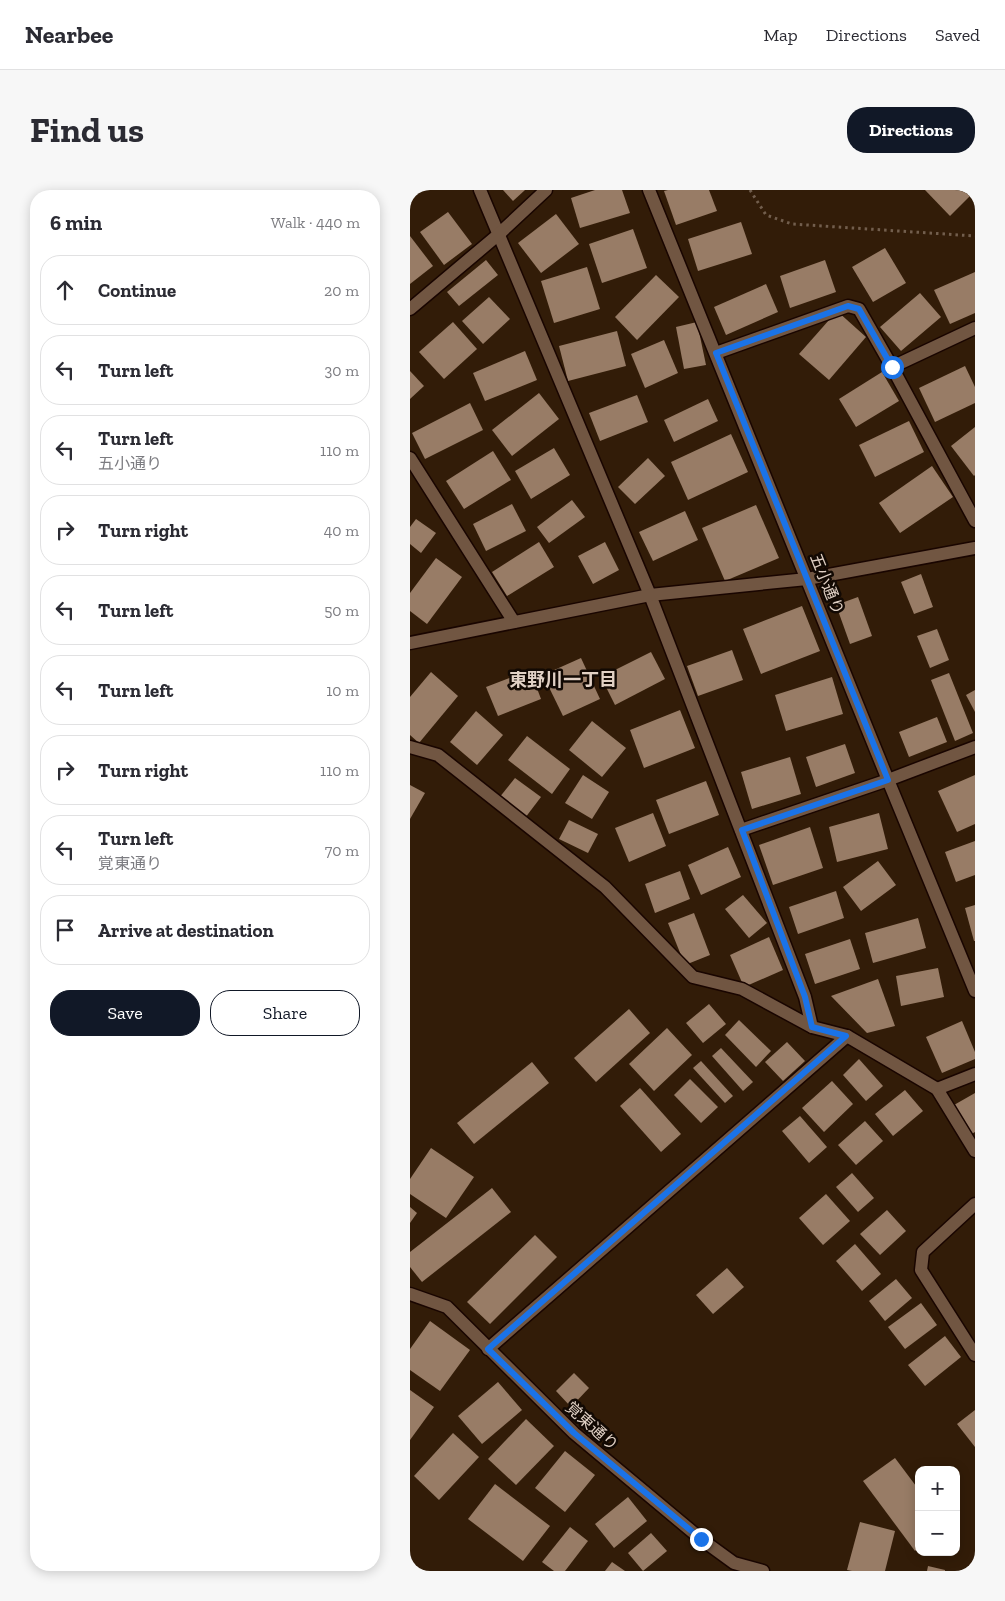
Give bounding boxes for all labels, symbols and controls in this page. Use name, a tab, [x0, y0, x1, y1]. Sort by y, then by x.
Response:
text: Nearbee	[25, 20, 113, 49]
text: Map	[763, 24, 798, 46]
text: Directions	[826, 24, 907, 46]
text: Saved	[935, 24, 980, 46]
button: Directions	[847, 107, 975, 153]
text: Find us	[30, 109, 144, 151]
text: 6 min	[50, 210, 102, 235]
text: Walk · 440 m	[271, 213, 360, 232]
icon: ahead	[51, 276, 79, 304]
text: Continue	[98, 279, 176, 302]
text: 20 m	[324, 281, 359, 300]
icon: left	[51, 356, 79, 384]
route start	[881, 356, 904, 379]
text: Turn left	[98, 359, 173, 382]
text: 30 m	[325, 361, 359, 380]
text: Turn left	[98, 427, 173, 450]
icon: left	[51, 436, 79, 464]
text: 110 m	[320, 441, 359, 460]
text: 五小通り	[98, 454, 162, 473]
icon: right	[51, 516, 79, 544]
text: Turn right	[98, 519, 188, 542]
text: 40 m	[324, 521, 359, 540]
street label: 五小通り	[806, 551, 848, 617]
icon: left	[51, 596, 79, 624]
text: Turn left	[98, 599, 173, 622]
text: 50 m	[324, 601, 359, 620]
district label: 東野川一丁目	[509, 669, 617, 691]
icon: left	[51, 676, 79, 704]
text: Turn left	[98, 679, 173, 702]
text: 10 m	[326, 681, 359, 700]
icon: right	[51, 756, 79, 784]
text: Turn right	[98, 759, 188, 782]
text: 110 m	[320, 761, 359, 780]
text: Turn left	[98, 827, 173, 850]
icon: left	[51, 836, 79, 864]
text: 70 m	[325, 841, 359, 860]
text: 覚東通り	[98, 854, 162, 873]
icon: arrive	[51, 916, 79, 944]
text: Arrive at destination	[98, 919, 274, 942]
button: Save	[50, 990, 200, 1036]
button: Share	[210, 990, 360, 1036]
street label: 覚東通り	[562, 1398, 622, 1454]
map controls	[915, 1466, 960, 1556]
button: +	[915, 1466, 960, 1511]
button: −	[915, 1511, 960, 1556]
route end	[690, 1528, 713, 1551]

